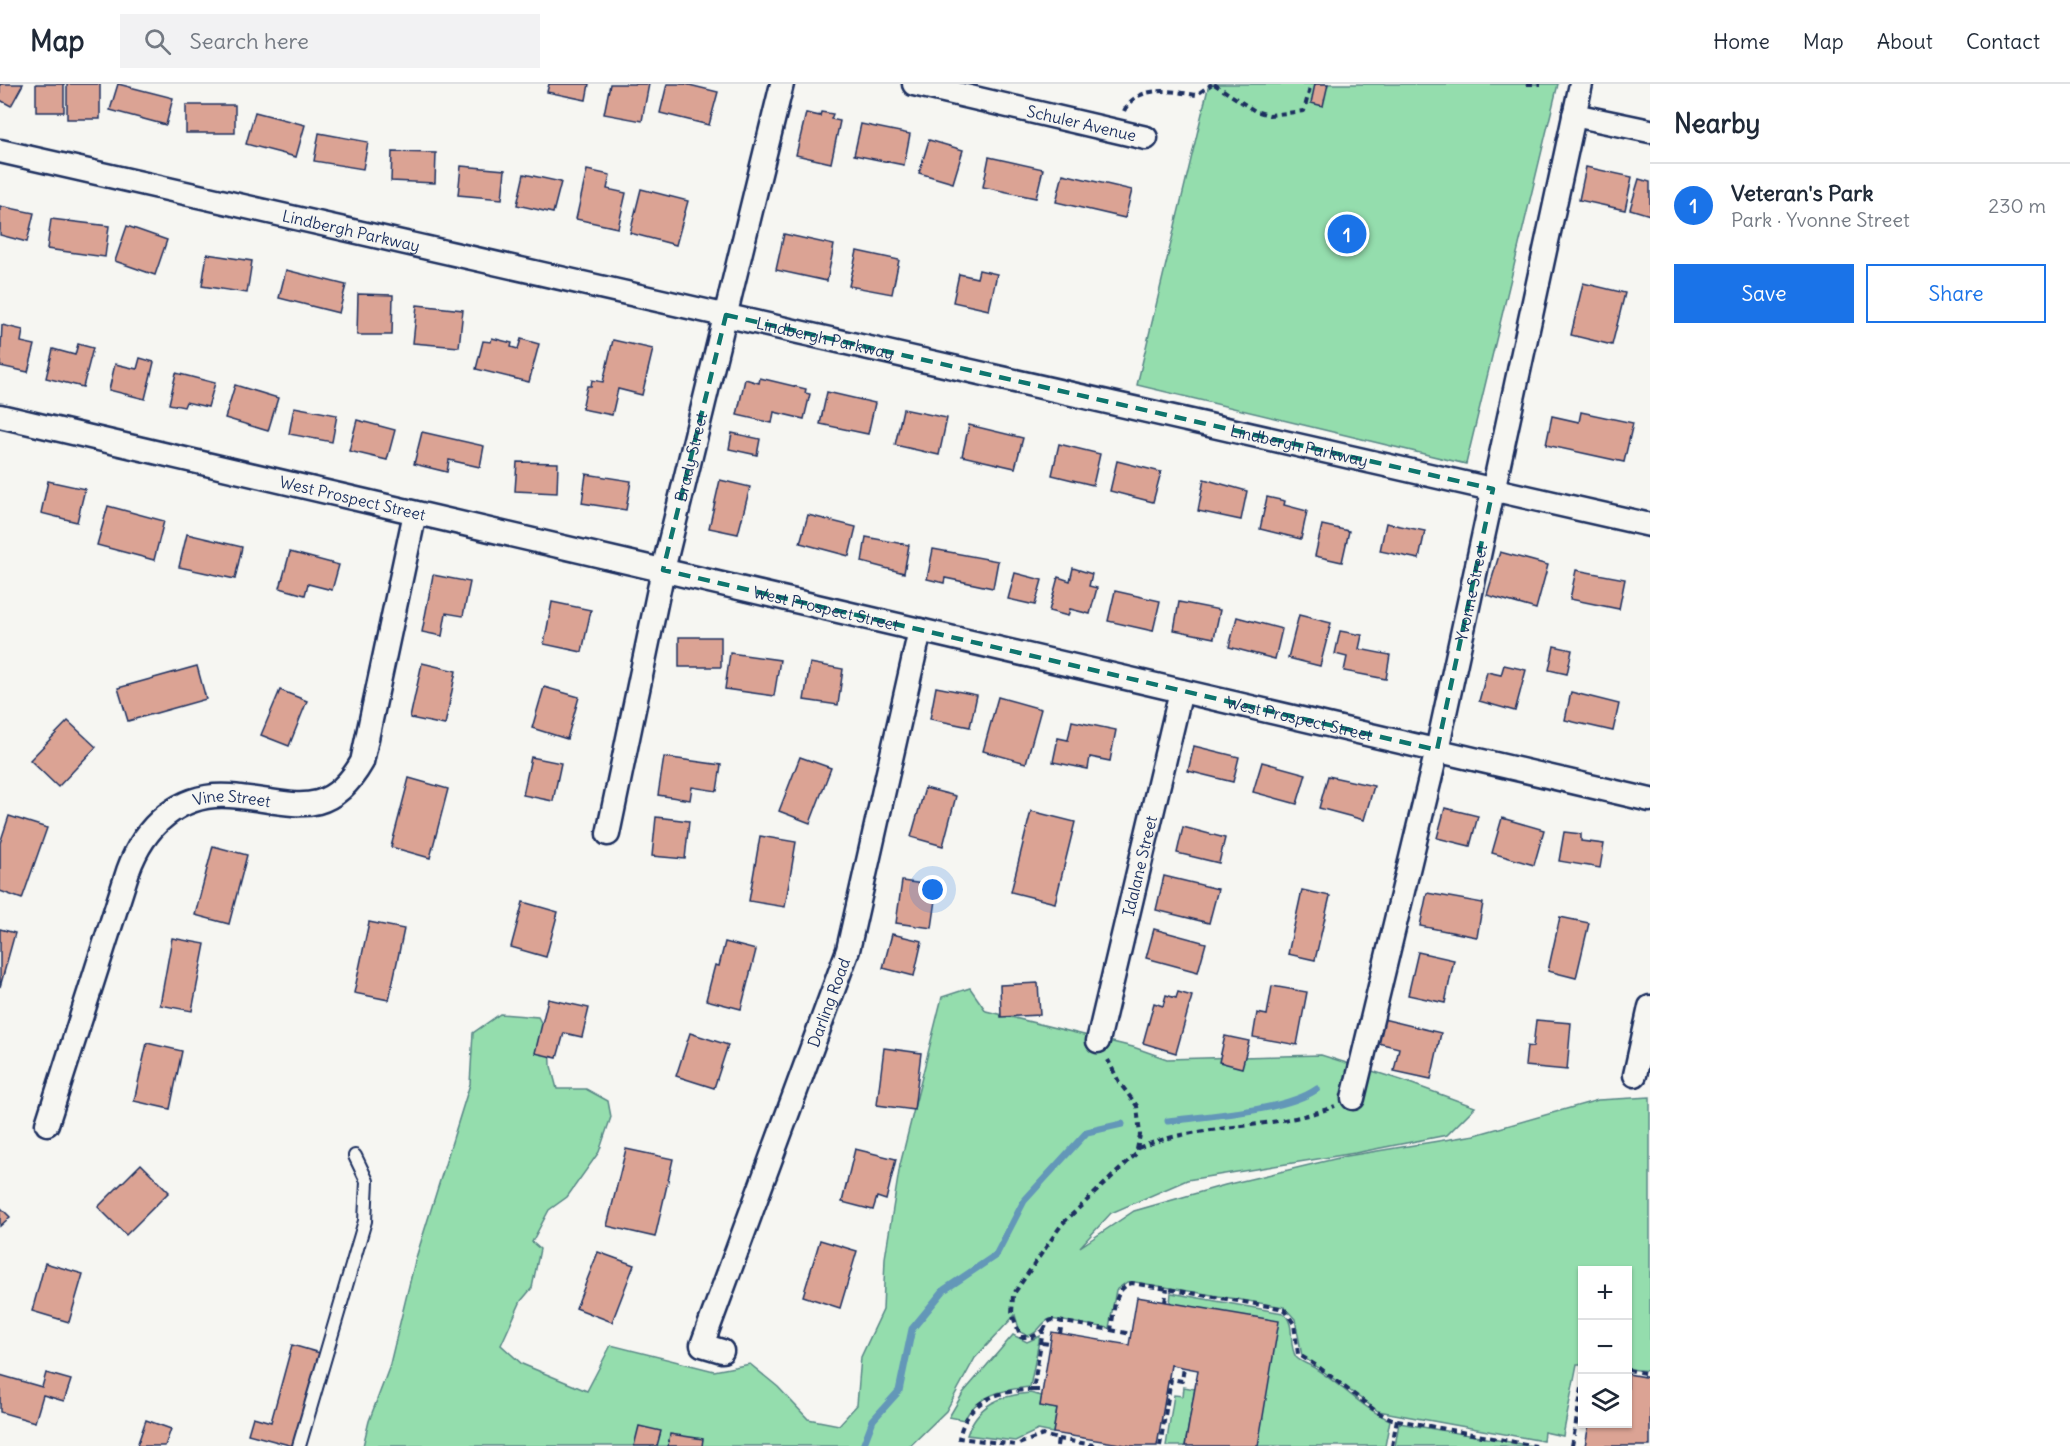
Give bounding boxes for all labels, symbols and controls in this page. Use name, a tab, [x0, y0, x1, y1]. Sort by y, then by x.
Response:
search box	[120, 14, 540, 68]
text: Map	[30, 23, 84, 59]
icon: search	[141, 25, 174, 58]
text: Search here	[189, 27, 309, 55]
text: Home	[1713, 28, 1770, 55]
text: Map	[1803, 28, 1844, 55]
text: About	[1877, 28, 1933, 55]
text: Contact	[1966, 28, 2040, 55]
street label: Schuler Avenue	[1025, 101, 1138, 145]
text: Nearby	[1674, 107, 1760, 140]
text: Veteran's Park	[1731, 179, 1873, 207]
text: 1	[1690, 193, 1697, 218]
text: 230 m	[1988, 193, 2046, 218]
street label: Lindbergh Parkway	[280, 205, 422, 256]
text: Park · Yvonne Street	[1731, 207, 1910, 232]
pin: 1	[1328, 212, 1366, 256]
button: Save	[1674, 264, 1854, 323]
button: Share	[1866, 264, 2046, 323]
street label: Lindbergh Parkway	[754, 313, 896, 363]
street label: Brady Street	[670, 410, 711, 504]
street label: Lindbergh Parkway	[1228, 420, 1370, 471]
street label: West Prospect Street	[278, 471, 428, 525]
street label: Yvonne Street	[1451, 542, 1491, 643]
street label: West Prospect Street	[751, 582, 901, 635]
street label: West Prospect Street	[1224, 692, 1375, 745]
street label: Vine Street	[190, 786, 273, 811]
street label: Idalane Street	[1118, 813, 1161, 918]
your location	[918, 875, 947, 904]
street label: Darling Road	[803, 955, 854, 1050]
map controls	[1578, 1266, 1632, 1428]
button: +	[1578, 1266, 1632, 1320]
button: −	[1578, 1320, 1632, 1374]
button: layers	[1578, 1374, 1632, 1428]

